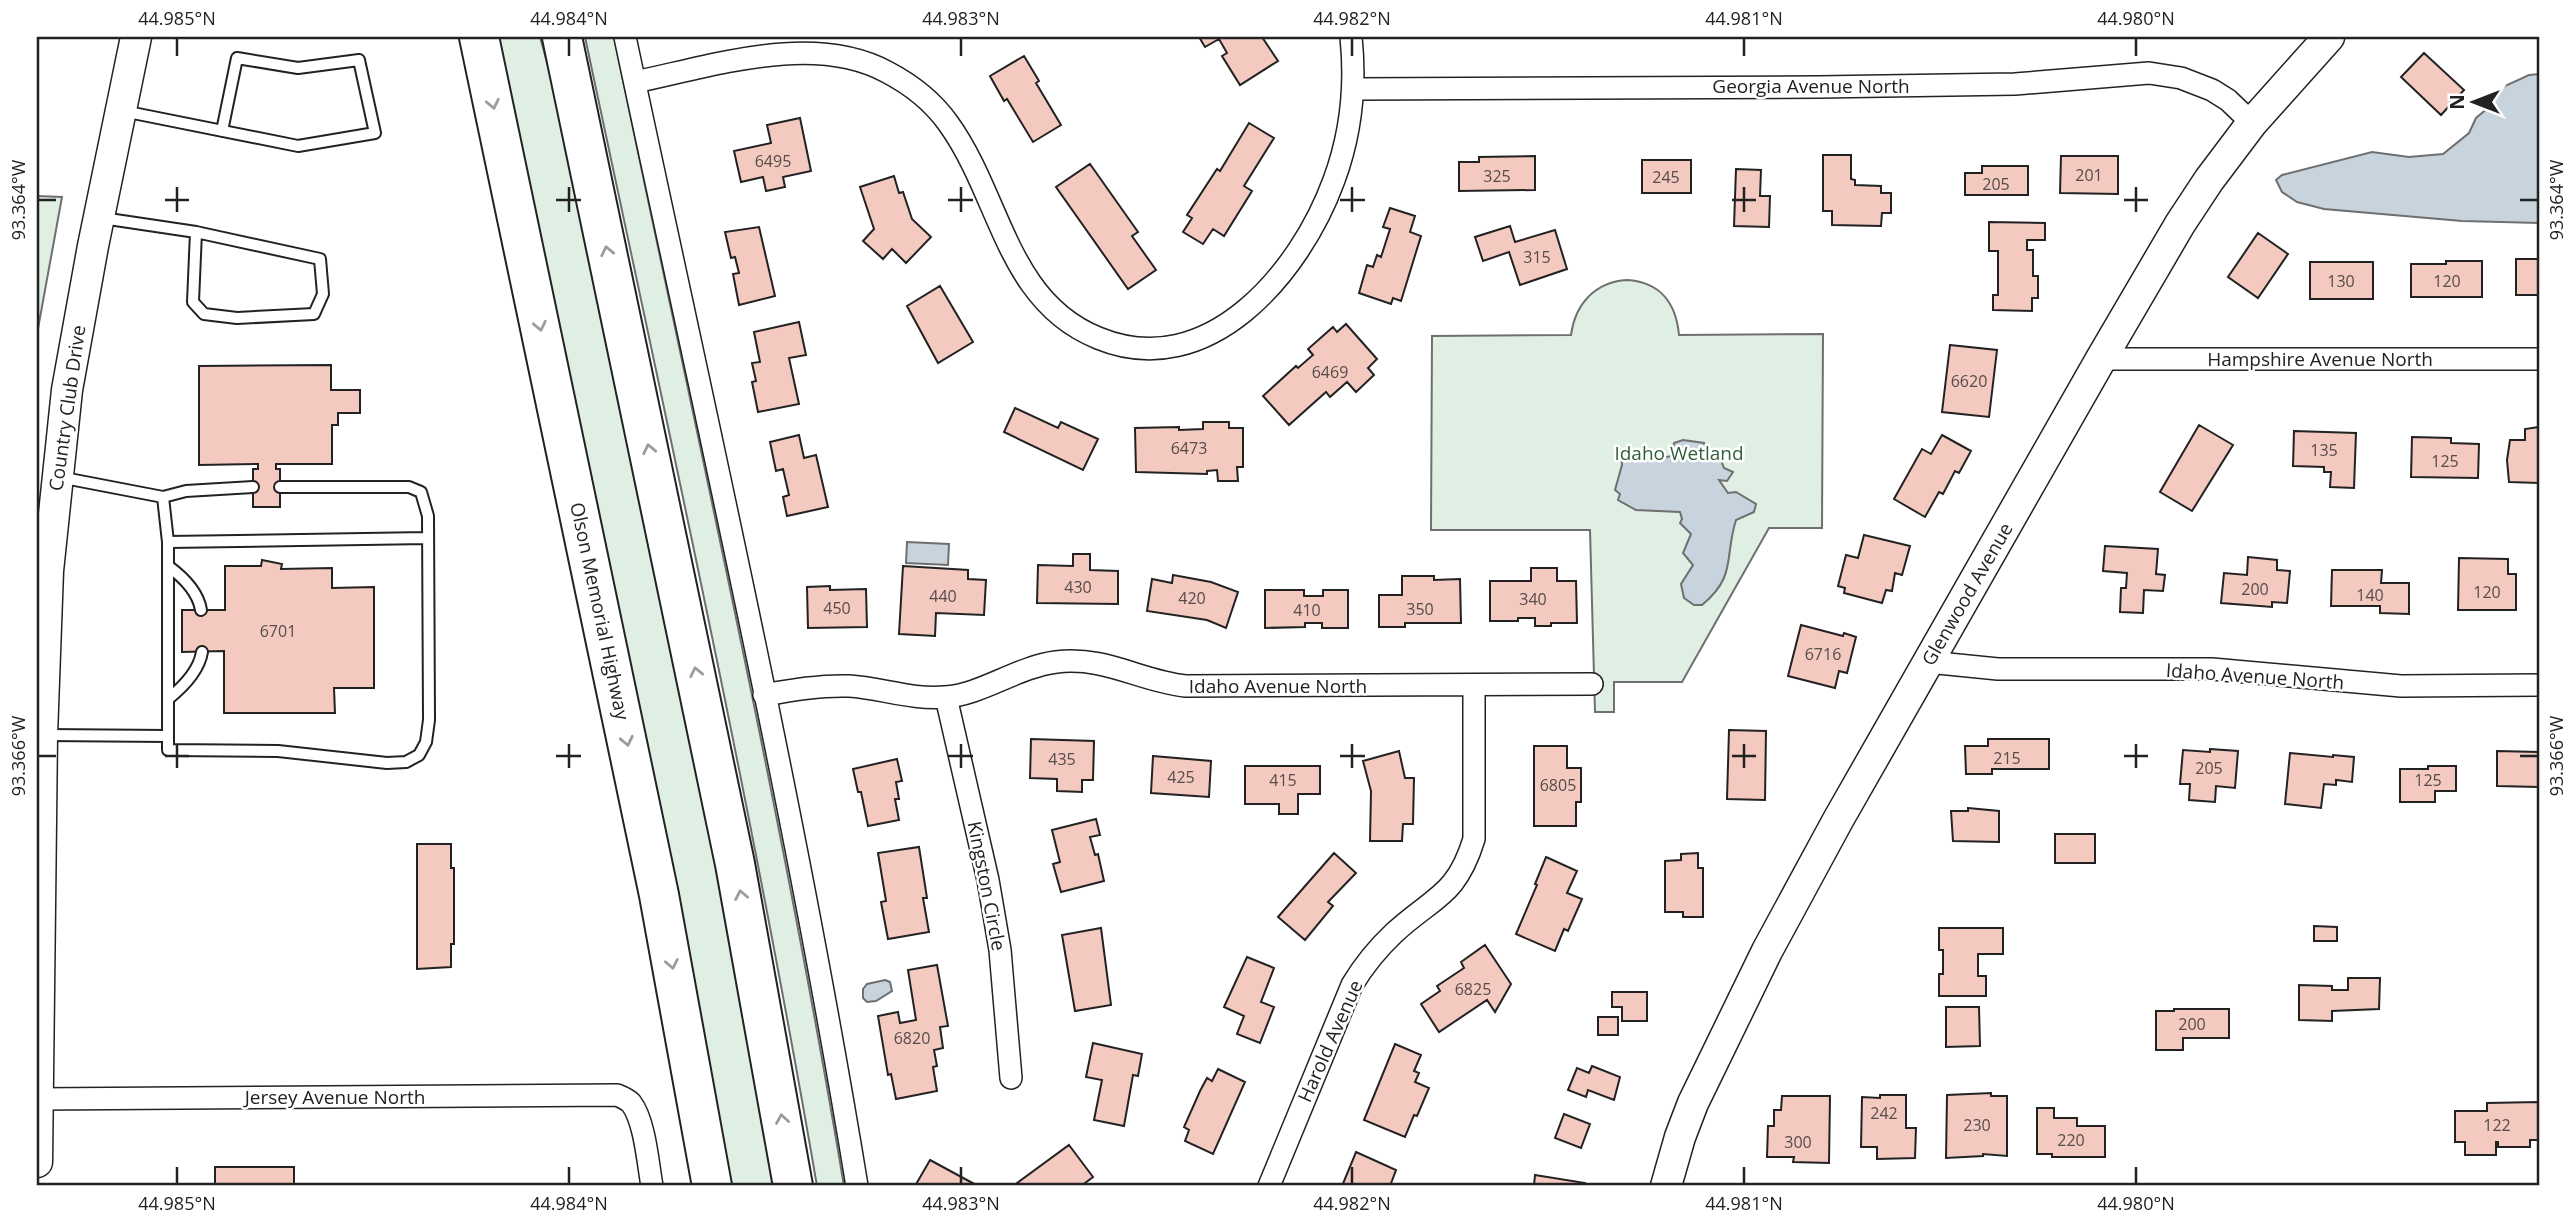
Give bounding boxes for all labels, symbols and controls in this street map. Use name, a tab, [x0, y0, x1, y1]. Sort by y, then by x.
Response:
text: 44.985°N	[138, 6, 216, 30]
text: 44.984°N	[530, 6, 608, 30]
text: 44.983°N	[922, 6, 1000, 30]
text: 44.982°N	[1313, 6, 1391, 30]
text: 44.981°N	[1705, 6, 1783, 30]
text: 44.980°N	[2097, 6, 2175, 30]
north arrow	[2440, 66, 2510, 136]
street label: Georgia Avenue North	[1712, 73, 1910, 99]
text: N	[2444, 94, 2470, 110]
one-way arrow	[485, 98, 500, 110]
house number: 6495	[755, 150, 791, 172]
text: 93.364°W	[6, 159, 30, 240]
text: 93.364°W	[2544, 159, 2568, 240]
house number: 201	[2075, 164, 2103, 186]
house number: 325	[1483, 165, 1511, 187]
house number: 245	[1652, 166, 1680, 188]
house number: 205	[1982, 173, 2010, 195]
one-way arrow	[601, 245, 616, 257]
house number: 315	[1523, 246, 1551, 268]
house number: 130	[2327, 270, 2355, 292]
house number: 120	[2433, 270, 2461, 292]
one-way arrow	[532, 320, 547, 332]
street label: Country Club Drive	[42, 323, 92, 493]
street label: Hampshire Avenue North	[2207, 346, 2433, 372]
house number: 6469	[1312, 361, 1348, 383]
house number: 6620	[1951, 370, 1987, 392]
house number: 6473	[1171, 437, 1207, 459]
house number: 135	[2310, 439, 2338, 461]
park label: Idaho Wetland	[1614, 440, 1744, 466]
one-way arrow	[643, 443, 658, 455]
house number: 125	[2431, 450, 2459, 472]
street label: Olson Memorial Highway	[564, 500, 636, 723]
street label: Glenwood Avenue	[1915, 518, 2019, 670]
house number: 430	[1064, 576, 1092, 598]
house number: 200	[2241, 578, 2269, 600]
house number: 120	[2473, 581, 2501, 603]
house number: 140	[2356, 584, 2384, 606]
house number: 440	[929, 585, 957, 607]
house number: 420	[1178, 587, 1206, 609]
house number: 340	[1519, 588, 1547, 610]
house number: 450	[823, 597, 851, 619]
house number: 350	[1406, 598, 1434, 620]
house number: 410	[1293, 599, 1321, 621]
house number: 6701	[260, 620, 296, 642]
house number: 6716	[1805, 643, 1841, 665]
street label: Idaho Avenue North	[2165, 657, 2345, 695]
one-way arrow	[690, 666, 705, 678]
street label: Idaho Avenue North	[1189, 673, 1367, 699]
text: 93.366°W	[6, 715, 30, 796]
text: 93.366°W	[2544, 715, 2568, 796]
one-way arrow	[618, 735, 633, 747]
house number: 215	[1993, 747, 2021, 769]
house number: 435	[1048, 748, 1076, 770]
house number: 205	[2195, 757, 2223, 779]
house number: 425	[1167, 766, 1195, 788]
house number: 415	[1269, 769, 1297, 791]
house number: 125	[2414, 769, 2442, 791]
house number: 6805	[1540, 774, 1576, 796]
street label: Kingston Circle	[962, 819, 1012, 953]
one-way arrow	[734, 889, 749, 901]
one-way arrow	[663, 958, 678, 970]
street label: Harold Avenue	[1291, 976, 1369, 1106]
house number: 6825	[1455, 978, 1491, 1000]
house number: 200	[2178, 1013, 2206, 1035]
house number: 6820	[894, 1027, 930, 1049]
street label: Jersey Avenue North	[243, 1084, 425, 1110]
house number: 242	[1870, 1102, 1898, 1124]
one-way arrow	[775, 1113, 790, 1125]
house number: 230	[1963, 1114, 1991, 1136]
house number: 122	[2483, 1114, 2511, 1136]
house number: 220	[2057, 1129, 2085, 1151]
house number: 300	[1784, 1131, 1812, 1153]
text: 44.985°N	[138, 1191, 216, 1215]
text: 44.984°N	[530, 1191, 608, 1215]
text: 44.983°N	[922, 1191, 1000, 1215]
text: 44.982°N	[1313, 1191, 1391, 1215]
text: 44.981°N	[1705, 1191, 1783, 1215]
text: 44.980°N	[2097, 1191, 2175, 1215]

